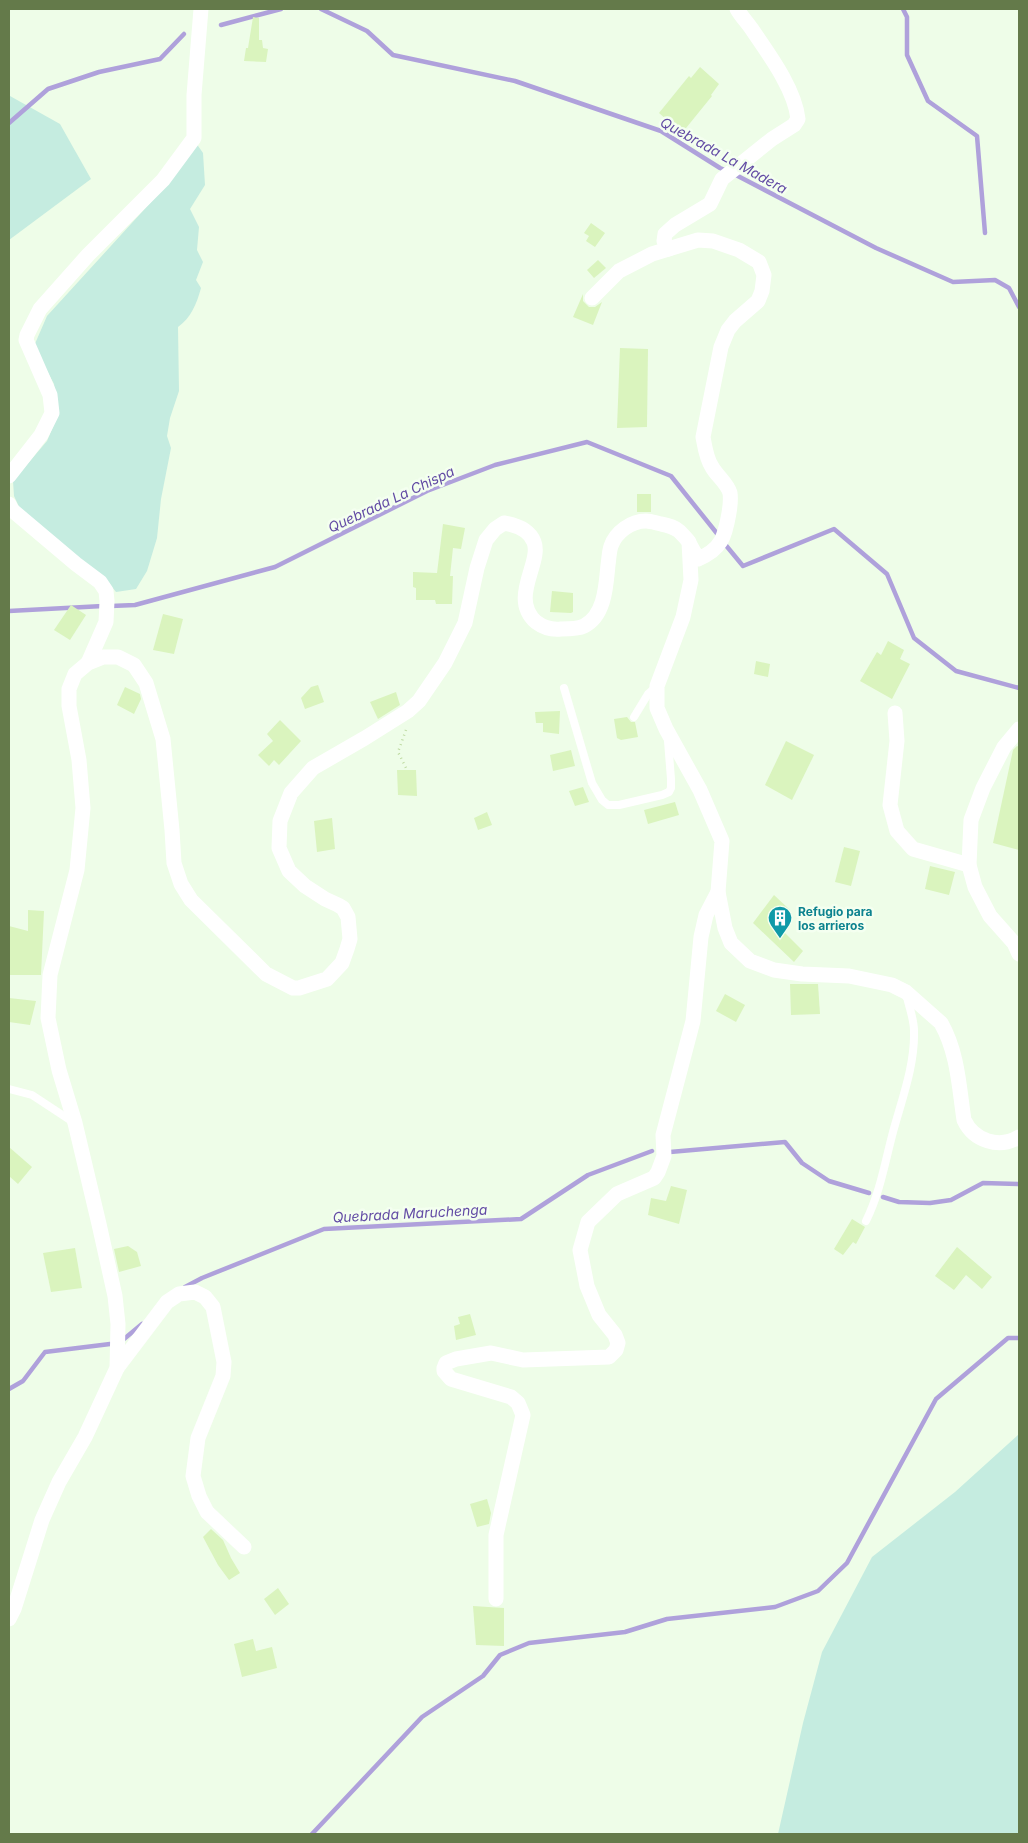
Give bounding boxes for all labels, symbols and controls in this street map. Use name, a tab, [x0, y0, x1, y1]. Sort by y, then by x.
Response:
water label: Quebrada La Madera	[658, 113, 791, 197]
water label: Quebrada La Chispa	[325, 462, 457, 536]
place label: Refugio para los arrieros	[798, 904, 873, 933]
building icon: Refugio para los arrieros	[767, 905, 793, 939]
water label: Quebrada Maruchenga	[332, 1200, 488, 1226]

